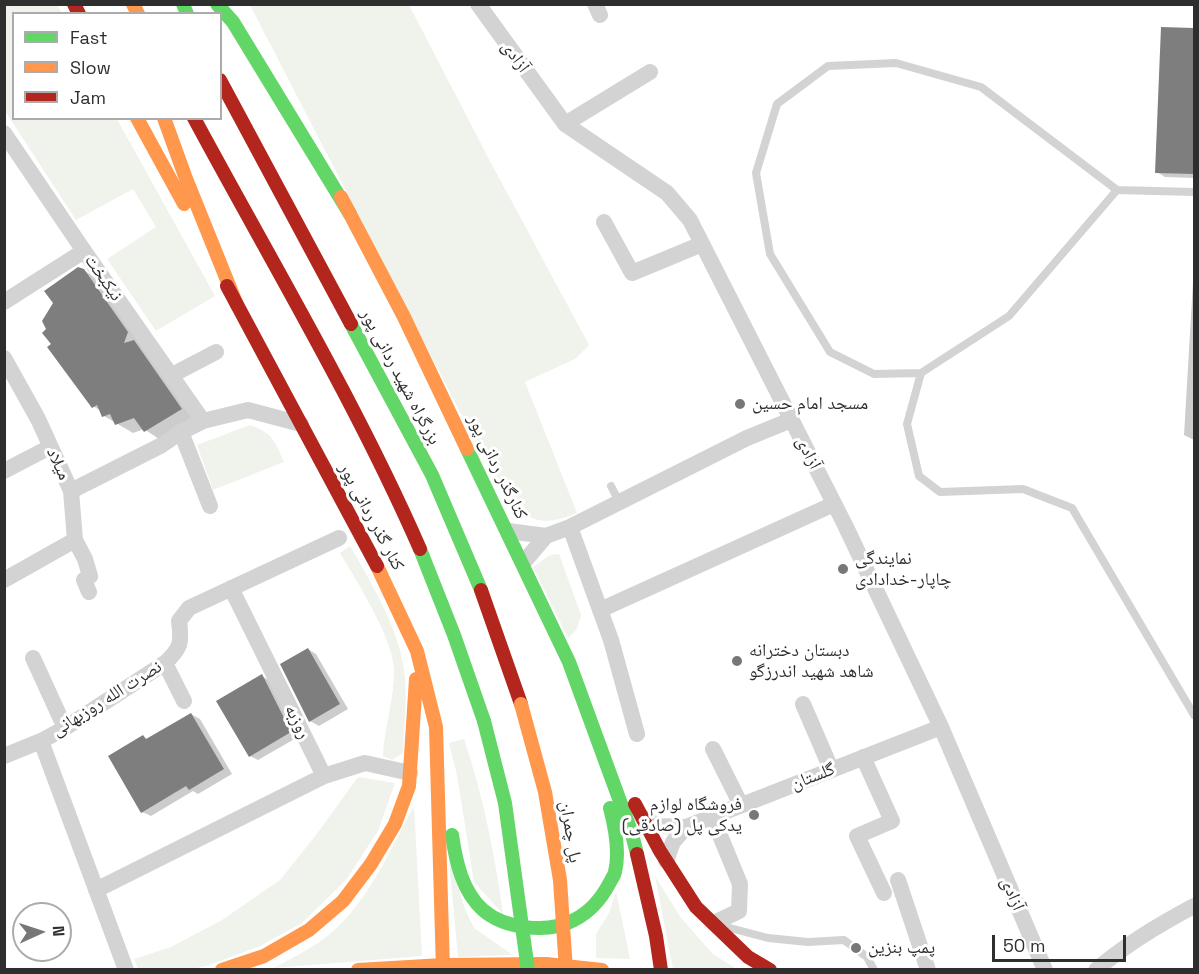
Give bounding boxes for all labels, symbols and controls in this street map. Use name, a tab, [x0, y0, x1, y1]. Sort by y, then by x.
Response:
legend	[12, 12, 222, 120]
text: Fast	[70, 26, 107, 49]
street label: آزادی	[496, 37, 534, 77]
text: Slow	[70, 56, 111, 79]
text: Jam	[70, 86, 106, 109]
street label: نیکبخت	[79, 251, 127, 305]
street label: بزرگراه شهید ردانی پور	[355, 305, 445, 449]
place label: مسجد امام حسین	[752, 393, 868, 415]
marker: مسجد امام حسین	[733, 397, 747, 411]
street label: کنارگذر ردانی پور	[462, 411, 532, 523]
street label: آزادی	[791, 433, 825, 473]
street label: میلاد	[41, 444, 75, 484]
street label: کنار گذر ردانی پور	[334, 460, 408, 574]
place label: نمایندگی چاپار-خدادادی	[855, 548, 951, 590]
marker: نمایندگی چاپار-خدادادی	[836, 562, 850, 576]
place label: دبستان دخترانه شاهد شهید اندرزگو	[749, 640, 874, 682]
marker: دبستان دخترانه شاهد شهید اندرزگو	[730, 654, 744, 668]
street label: نصرت الله روزبهانی	[48, 656, 166, 742]
street label: روزبه	[280, 701, 314, 743]
street label: گلستان	[788, 759, 838, 795]
place label: فروشگاه لوازم یدکی پل (صادقی)	[622, 794, 742, 836]
street label: پل چمران	[554, 799, 586, 865]
marker: فروشگاه لوازم یدکی پل (صادقی)	[747, 808, 761, 822]
street label: آزادی	[995, 874, 1029, 914]
north arrow	[12, 902, 72, 962]
scale bar	[995, 923, 1128, 961]
text: N	[48, 925, 69, 937]
text: 50 m	[1003, 934, 1045, 957]
place label: پمپ بنزین	[868, 937, 935, 959]
marker: پمپ بنزین	[849, 941, 863, 955]

